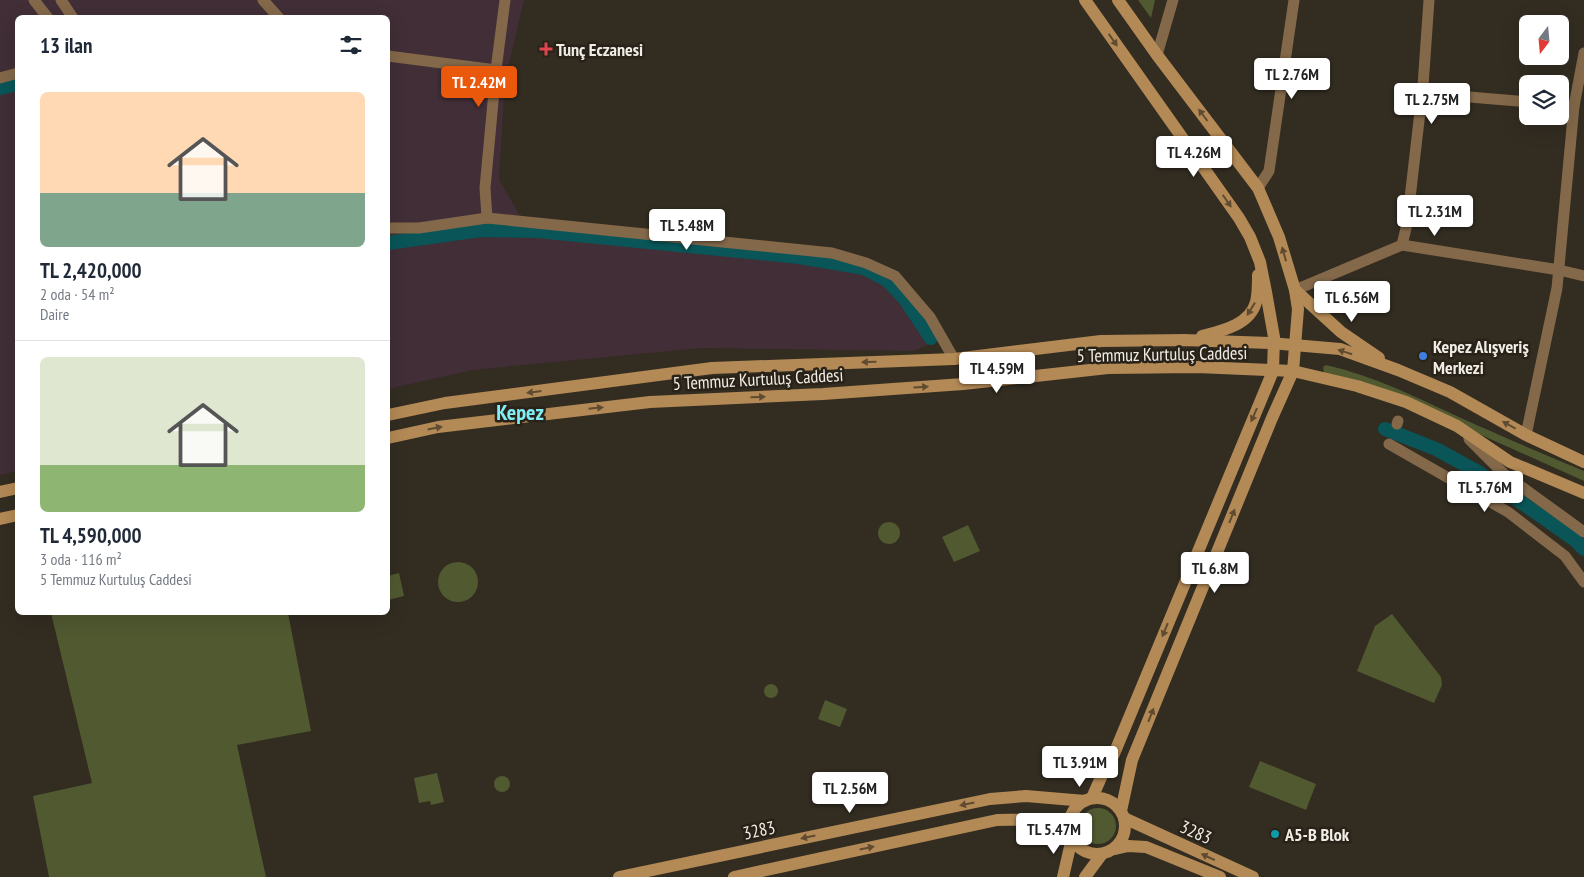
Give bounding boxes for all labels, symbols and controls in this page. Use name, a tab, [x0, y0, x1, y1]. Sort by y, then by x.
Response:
north arrow	[1519, 15, 1569, 65]
map controls	[1519, 15, 1569, 125]
icon: filters	[337, 31, 365, 59]
text: 13 ilan	[40, 32, 92, 59]
one-way arrow	[1108, 33, 1118, 47]
place label: Tunç Eczanesi	[556, 38, 643, 61]
marker: Tunç Eczanesi	[540, 43, 552, 55]
pin: TL 2.76M	[1240, 58, 1344, 100]
text: TL 2.76M	[1265, 64, 1319, 84]
pin: TL 2.42M	[427, 66, 531, 108]
text: TL 2.42M	[452, 72, 506, 92]
button: layers	[1519, 75, 1569, 125]
pin: TL 2.75M	[1380, 82, 1484, 125]
text: TL 2.75M	[1405, 89, 1459, 109]
one-way arrow	[1197, 109, 1208, 122]
icon: home	[158, 124, 248, 214]
pin: TL 4.26M	[1142, 136, 1246, 178]
text: TL 4.26M	[1167, 142, 1221, 162]
one-way arrow	[1222, 194, 1232, 208]
pin: TL 2.31M	[1383, 194, 1487, 237]
text: TL 2.31M	[1408, 201, 1462, 221]
pin: TL 5.48M	[635, 208, 739, 251]
text: TL 5.48M	[660, 215, 714, 235]
one-way arrow	[1280, 246, 1288, 261]
text: TL 2,420,000	[40, 257, 142, 284]
pin: TL 6.56M	[1300, 280, 1404, 323]
text: 2 oda · 54 m²	[40, 284, 115, 304]
text: TL 6.56M	[1325, 287, 1379, 307]
one-way arrow	[1247, 303, 1256, 316]
text: Daire	[40, 304, 69, 324]
place label: Kepez Alışveriş Merkezi	[1433, 335, 1529, 379]
street label: 5 Temmuz Kurtuluş Caddesi	[1076, 341, 1248, 367]
one-way arrow	[1337, 347, 1352, 355]
marker: Kepez Alışveriş Merkezi	[1417, 350, 1429, 362]
pin: TL 4.59M	[945, 352, 1049, 394]
one-way arrow	[861, 358, 877, 366]
text: TL 4.59M	[970, 358, 1024, 378]
street label: 5 Temmuz Kurtuluş Caddesi	[672, 363, 844, 395]
one-way arrow	[913, 382, 929, 390]
one-way arrow	[525, 388, 541, 396]
icon: home	[158, 390, 248, 480]
one-way arrow	[751, 392, 767, 400]
district label: Kepez	[496, 398, 544, 426]
one-way arrow	[589, 404, 605, 412]
one-way arrow	[1249, 408, 1257, 422]
one-way arrow	[1501, 421, 1516, 429]
one-way arrow	[428, 423, 444, 431]
pin: TL 5.76M	[1433, 470, 1537, 513]
text: TL 5.76M	[1458, 477, 1512, 497]
one-way arrow	[1228, 508, 1236, 523]
text: TL 4,590,000	[40, 522, 142, 549]
text: 3 oda · 116 m²	[40, 549, 122, 569]
pin: TL 6.8M	[1169, 552, 1261, 594]
text: TL 6.8M	[1192, 558, 1238, 578]
text: 5 Temmuz Kurtuluş Caddesi	[40, 569, 192, 589]
one-way arrow	[1161, 623, 1169, 638]
one-way arrow	[1147, 707, 1155, 722]
pin: TL 3.91M	[1028, 746, 1132, 788]
text: TL 3.91M	[1053, 752, 1107, 772]
pin: TL 2.56M	[798, 772, 902, 814]
text: TL 2.56M	[823, 778, 877, 798]
one-way arrow	[959, 800, 975, 808]
pin: TL 5.47M	[1002, 812, 1106, 855]
street label: 3283	[741, 815, 777, 845]
street label: 3283	[1177, 815, 1215, 849]
text: TL 5.47M	[1027, 819, 1081, 839]
place label: A5-B Blok	[1284, 823, 1350, 846]
marker: A5-B Blok	[1269, 828, 1281, 840]
one-way arrow	[801, 833, 816, 841]
one-way arrow	[859, 844, 874, 852]
one-way arrow	[1201, 852, 1215, 860]

